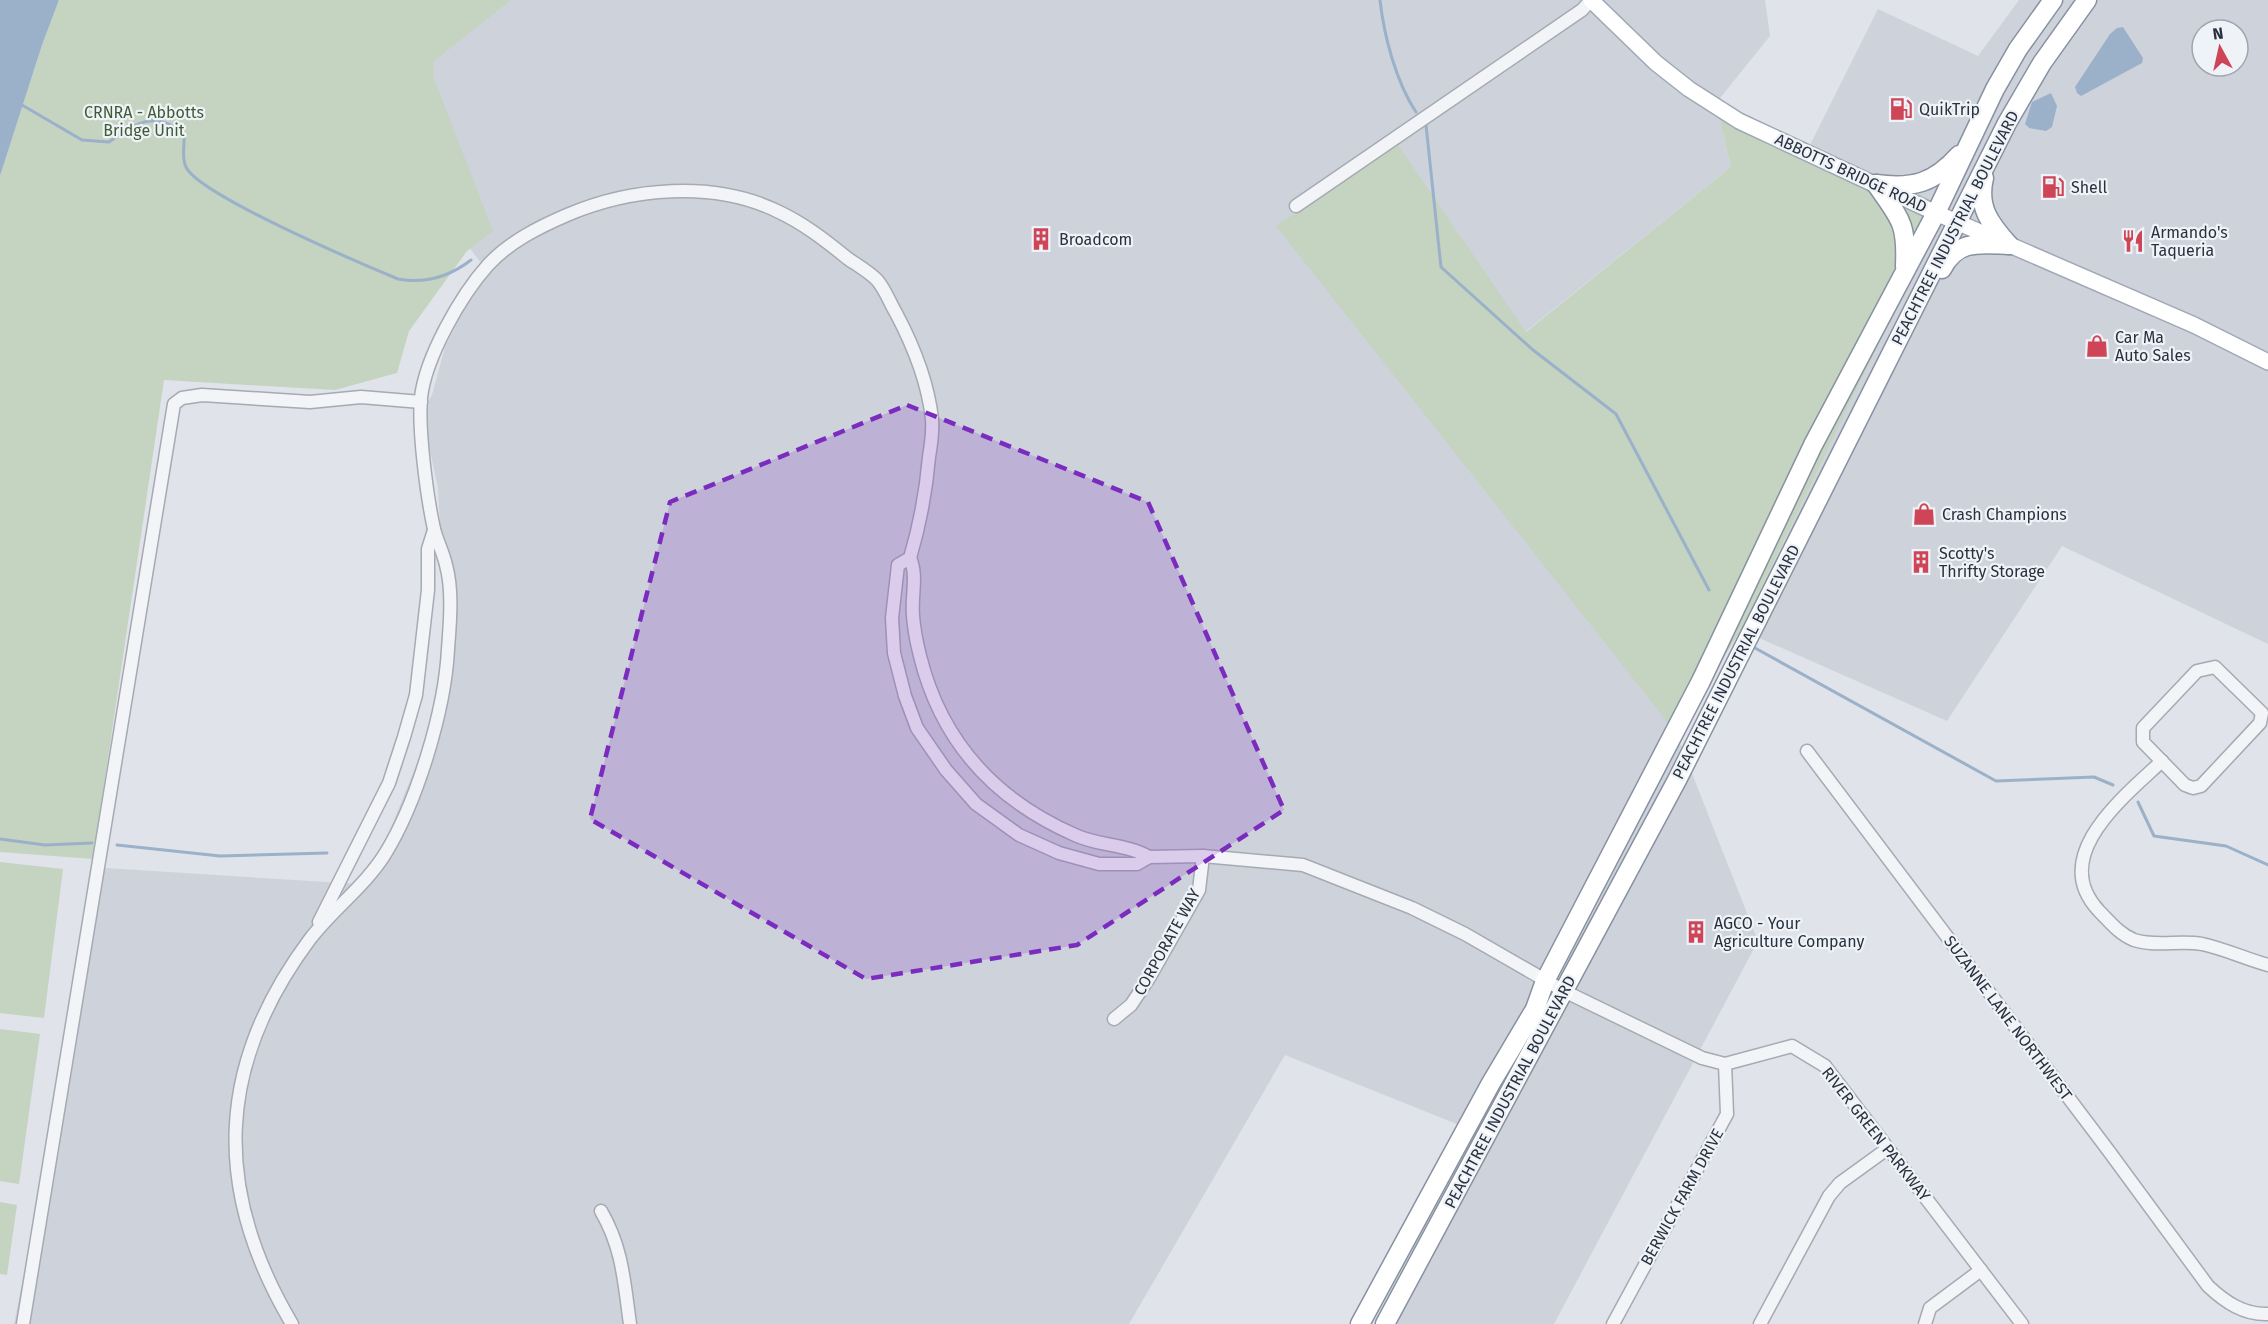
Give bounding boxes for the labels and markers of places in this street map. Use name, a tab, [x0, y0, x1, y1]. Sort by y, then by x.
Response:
fuel station icon: QuikTrip	[1888, 96, 1914, 122]
place label: QuikTrip	[1919, 100, 1980, 119]
fuel station icon: Shell	[2040, 174, 2066, 200]
place label: Shell	[2071, 178, 2108, 197]
place label: Armando's Taqueria	[2151, 223, 2228, 260]
building icon: Broadcom	[1028, 226, 1054, 252]
restaurant icon: Armando's Taqueria	[2120, 228, 2146, 254]
place label: Broadcom	[1059, 230, 1132, 249]
place label: Car Ma Auto Sales	[2115, 328, 2191, 365]
shop icon: Car Ma Auto Sales	[2084, 333, 2110, 359]
shop icon: Crash Champions	[1911, 501, 1937, 527]
place label: Crash Champions	[1942, 505, 2067, 524]
place label: Scotty's Thrifty Storage	[1939, 544, 2045, 581]
building icon: Scotty's Thrifty Storage	[1908, 549, 1934, 575]
place label: AGCO - Your Agriculture Company	[1714, 914, 1864, 951]
building icon: AGCO - Your Agriculture Company	[1683, 919, 1709, 945]

